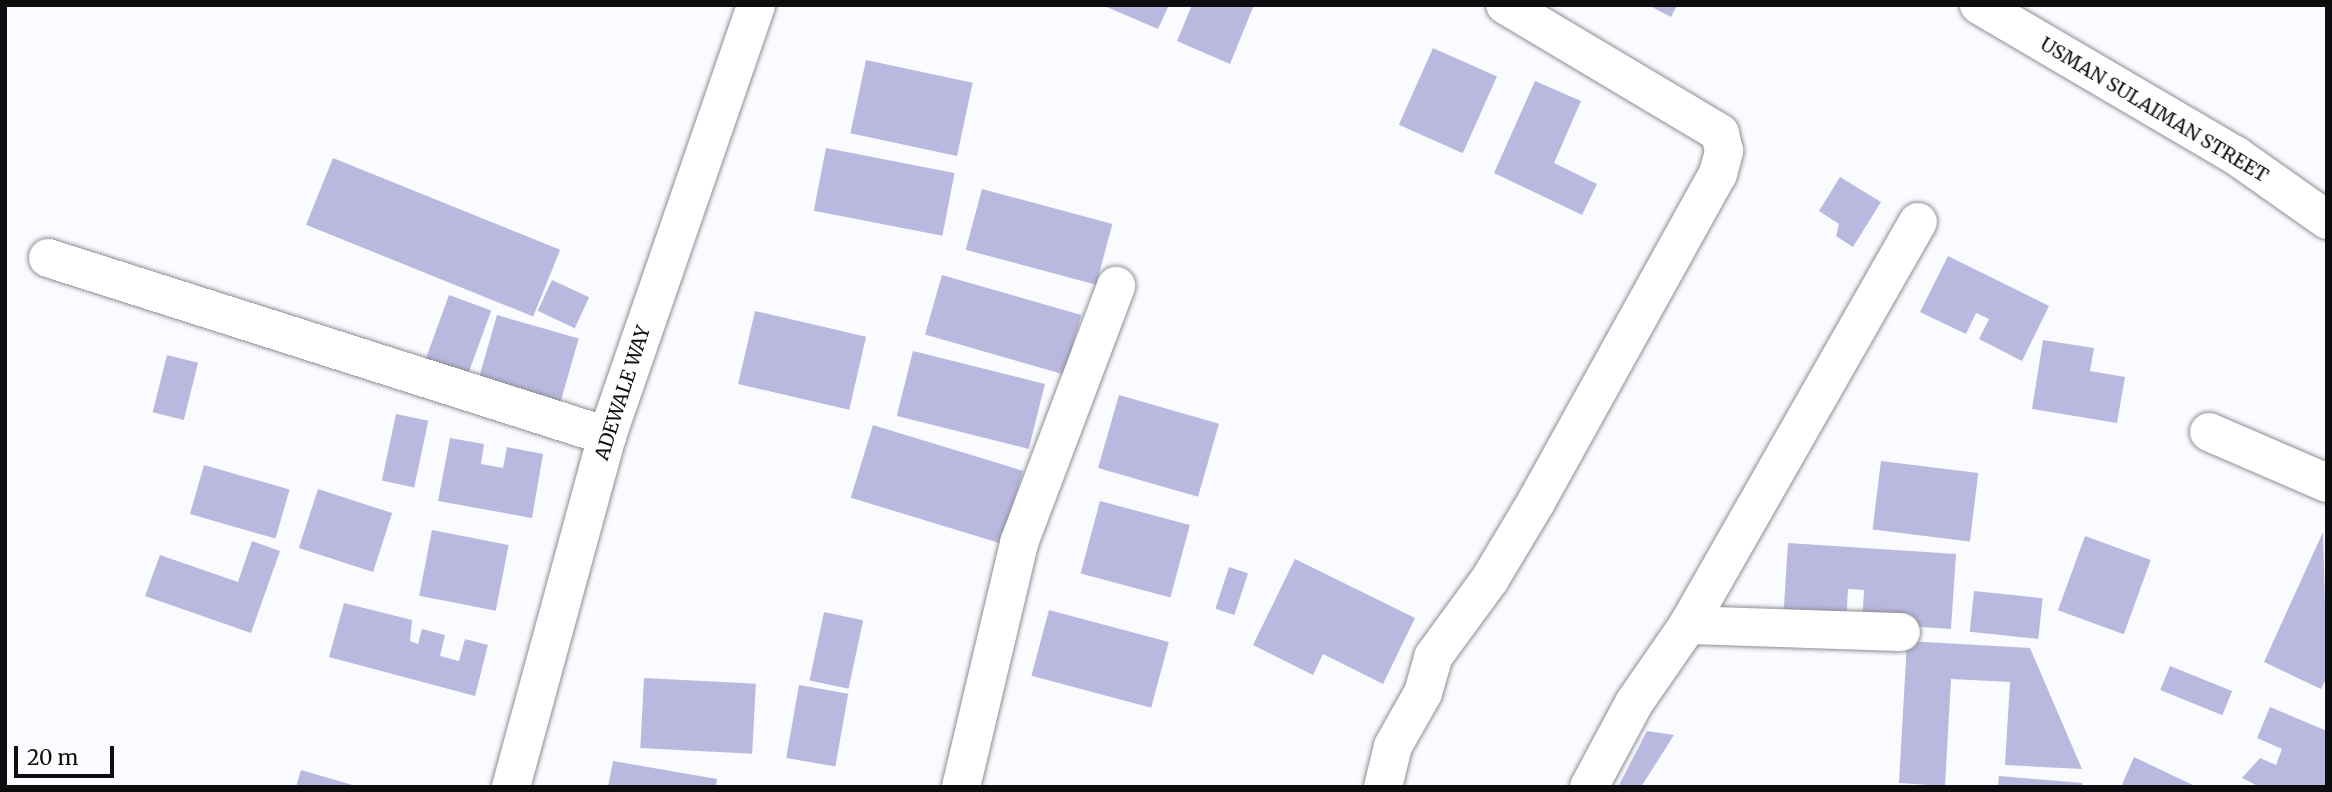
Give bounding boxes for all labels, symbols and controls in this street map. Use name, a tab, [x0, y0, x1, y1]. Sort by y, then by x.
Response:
street label: USMAN SULAIMAN STREET	[2036, 33, 2272, 187]
street label: ADEWALE WAY	[591, 323, 655, 463]
scale bar	[18, 732, 117, 776]
text: 20 m	[27, 744, 78, 771]

